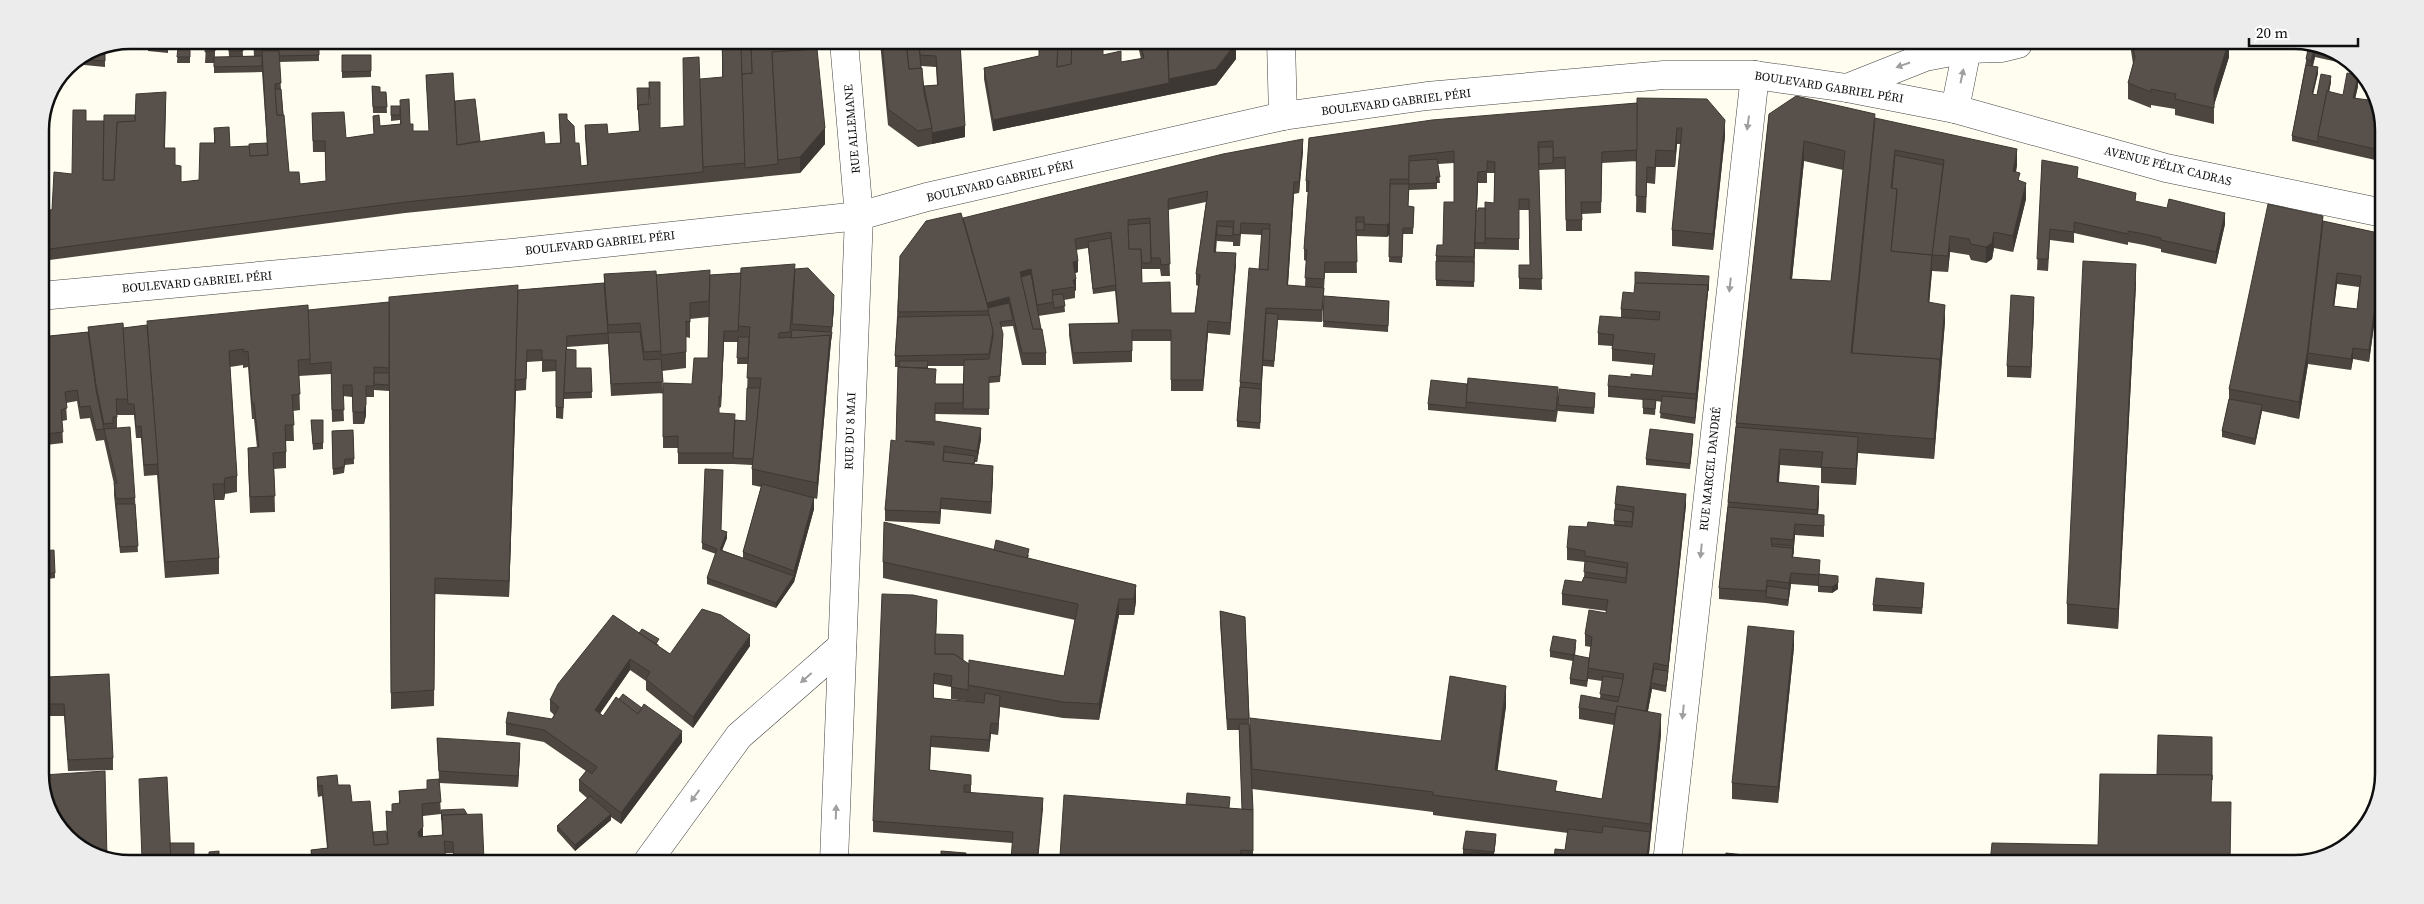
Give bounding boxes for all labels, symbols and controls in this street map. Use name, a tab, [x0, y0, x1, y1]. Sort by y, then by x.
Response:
scale bar	[2249, 15, 2358, 47]
text: 20 m	[2256, 22, 2288, 43]
one-way arrow	[1896, 62, 1911, 69]
street label: BOULEVARD GABRIEL PÉRI	[1753, 67, 1905, 107]
one-way arrow	[1958, 68, 1966, 84]
street label: RUE ALLEMANE	[840, 84, 864, 174]
street label: BOULEVARD GABRIEL PÉRI	[1320, 85, 1472, 119]
one-way arrow	[1744, 116, 1752, 132]
street label: AVENUE FÉLIX CADRAS	[2103, 142, 2233, 190]
street label: BOULEVARD GABRIEL PÉRI	[925, 156, 1075, 206]
street label: BOULEVARD GABRIEL PÉRI	[524, 227, 676, 259]
street label: BOULEVARD GABRIEL PÉRI	[121, 267, 273, 297]
one-way arrow	[1726, 277, 1734, 293]
street label: RUE DU 8 MAI	[841, 392, 859, 470]
street label: RUE MARCEL DANDRÉ	[1696, 406, 1724, 532]
one-way arrow	[1697, 543, 1705, 559]
one-way arrow	[799, 672, 812, 683]
one-way arrow	[1679, 705, 1687, 721]
one-way arrow	[690, 789, 701, 802]
one-way arrow	[832, 804, 840, 820]

